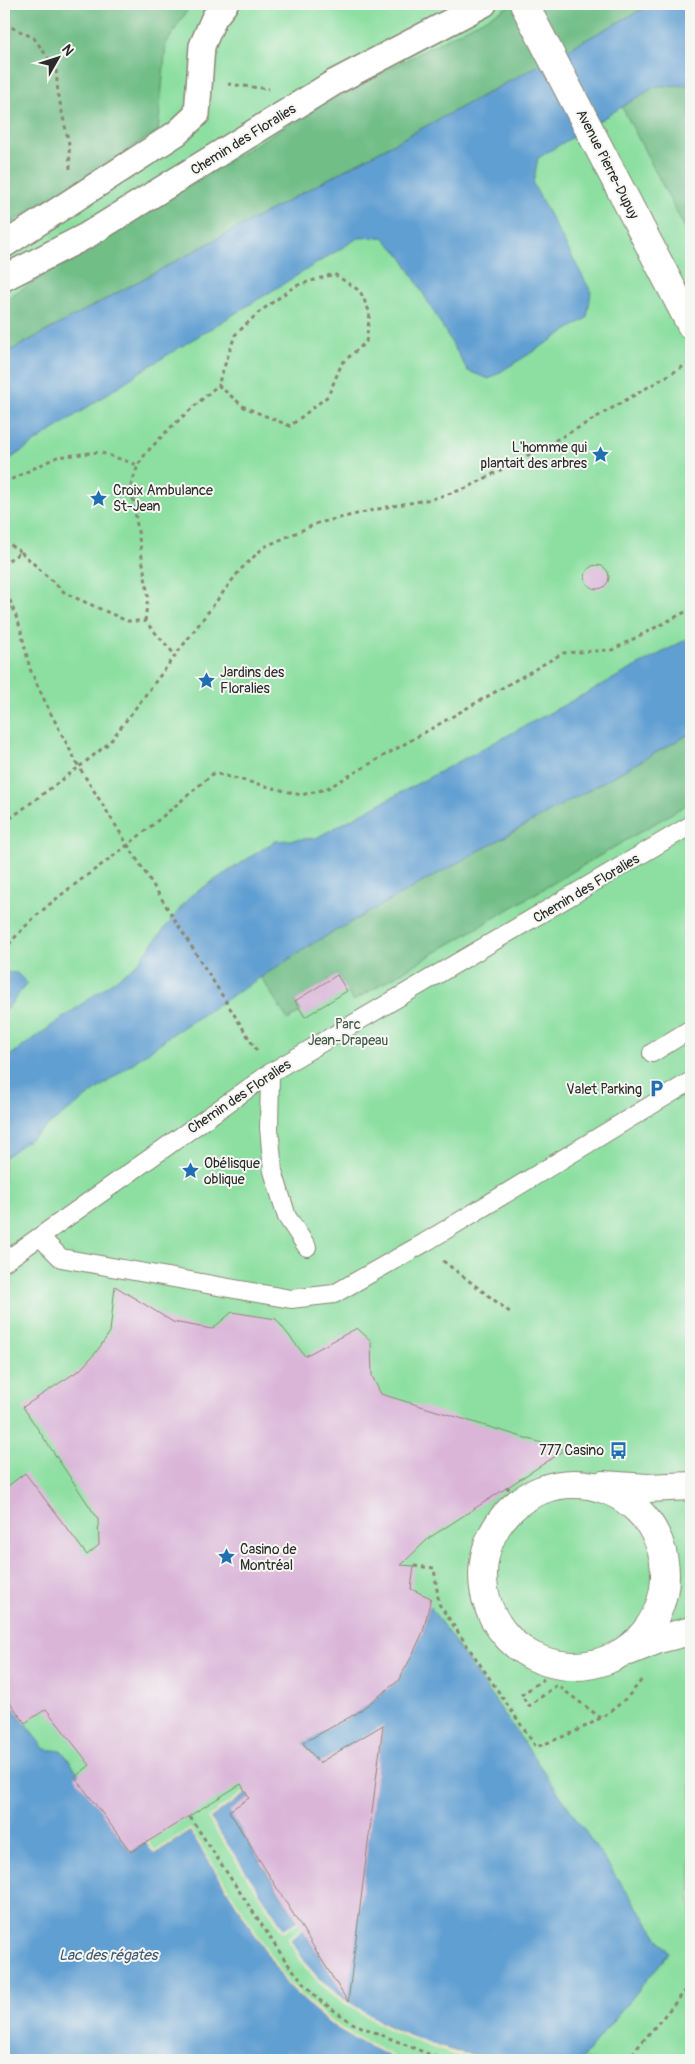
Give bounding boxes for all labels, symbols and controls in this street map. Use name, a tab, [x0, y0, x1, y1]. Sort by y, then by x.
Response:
north arrow	[32, 32, 82, 82]
text: N	[58, 41, 77, 59]
street label: Chemin des Floralies	[188, 100, 300, 179]
street label: Avenue Pierre-Dupuy	[573, 106, 643, 222]
place label: L'homme qui plantait des arbres	[480, 439, 588, 472]
place icon: L'homme qui plantait des arbres	[591, 445, 611, 465]
place label: Croix Ambulance St-Jean	[113, 482, 213, 515]
place icon: Croix Ambulance St-Jean	[89, 488, 109, 508]
place label: Jardins des Floralies	[220, 664, 285, 697]
place icon: Jardins des Floralies	[196, 670, 216, 690]
street label: Chemin des Floralies	[530, 850, 643, 927]
park label: Parc Jean-Drapeau	[308, 1016, 388, 1049]
street label: Chemin des Floralies	[184, 1055, 295, 1137]
parking icon: Valet Parking	[646, 1079, 666, 1099]
place label: Valet Parking	[566, 1081, 642, 1098]
place label: Obélisque oblique	[204, 1155, 260, 1188]
place icon: Obélisque oblique	[180, 1161, 200, 1181]
bus stop icon: 777 Casino	[608, 1440, 628, 1460]
place label: 777 Casino	[539, 1442, 604, 1459]
place label: Casino de Montréal	[240, 1541, 297, 1574]
place icon: Casino de Montréal	[216, 1547, 236, 1567]
water label: Lac des régates	[59, 1946, 160, 1965]

